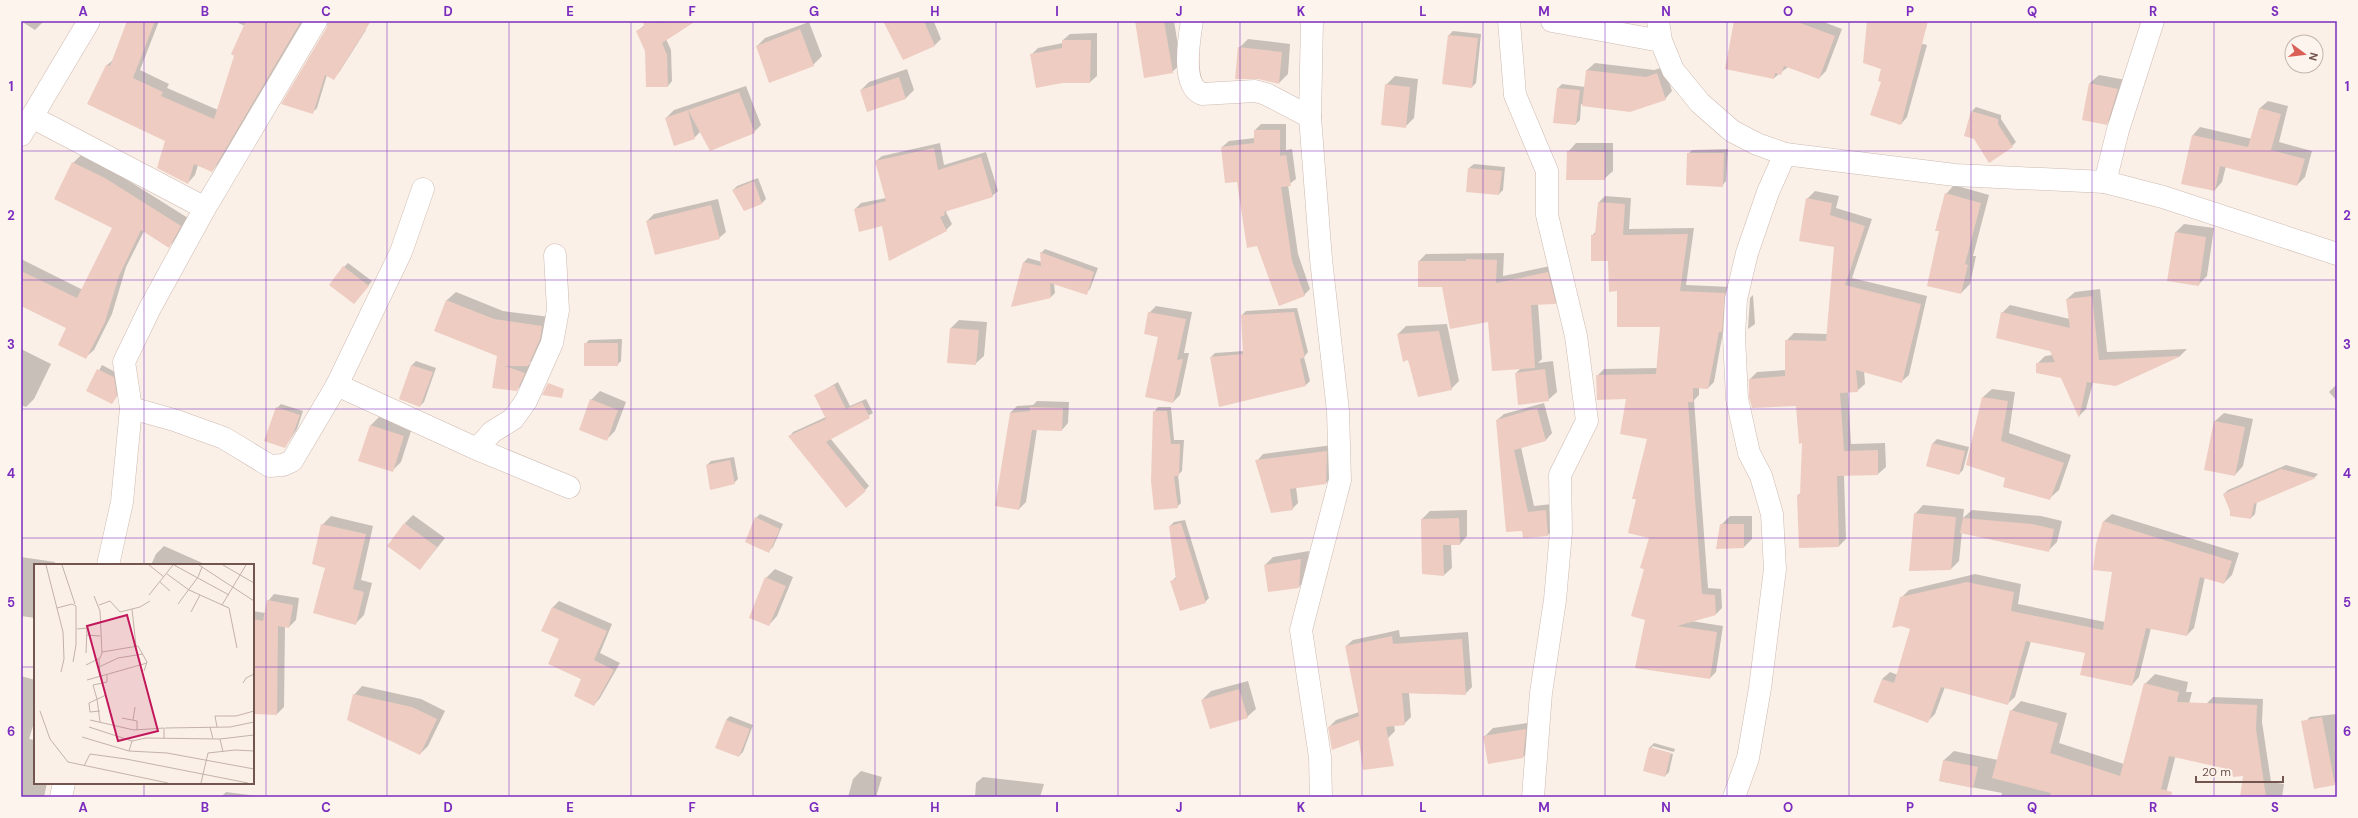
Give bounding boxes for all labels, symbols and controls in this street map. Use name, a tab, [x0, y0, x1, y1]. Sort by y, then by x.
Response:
text: A	[78, 3, 88, 20]
text: B	[201, 3, 209, 20]
text: C	[321, 3, 331, 20]
text: D	[443, 3, 453, 20]
text: E	[566, 3, 574, 20]
text: F	[688, 3, 696, 20]
text: G	[809, 3, 819, 20]
text: H	[930, 3, 940, 20]
text: I	[1055, 3, 1059, 20]
text: J	[1175, 3, 1183, 20]
text: K	[1297, 3, 1306, 20]
text: L	[1419, 3, 1427, 20]
text: M	[1538, 3, 1550, 20]
text: N	[1661, 3, 1671, 20]
text: O	[1783, 3, 1793, 20]
text: P	[1906, 3, 1914, 20]
text: Q	[2027, 3, 2037, 20]
text: R	[2149, 3, 2157, 20]
text: S	[2271, 3, 2279, 20]
north arrow	[2284, 34, 2324, 74]
text: N	[2306, 51, 2321, 62]
text: 1	[9, 78, 13, 95]
text: 1	[2345, 78, 2349, 95]
text: 2	[7, 207, 15, 224]
text: 2	[2343, 207, 2351, 224]
text: 3	[7, 336, 15, 353]
text: 3	[2343, 336, 2351, 353]
text: 4	[7, 465, 15, 482]
text: 4	[2343, 465, 2351, 482]
inset map	[34, 564, 254, 784]
text: 5	[7, 594, 15, 611]
text: 5	[2343, 594, 2351, 611]
text: 6	[7, 723, 15, 740]
text: 6	[2343, 723, 2351, 740]
scale bar	[2196, 758, 2283, 784]
text: 20 m	[2202, 764, 2231, 780]
text: A	[78, 799, 88, 816]
text: B	[201, 799, 209, 816]
text: C	[321, 799, 331, 816]
text: D	[443, 799, 453, 816]
text: E	[566, 799, 574, 816]
text: F	[688, 799, 696, 816]
text: G	[809, 799, 819, 816]
text: H	[930, 799, 940, 816]
text: I	[1055, 799, 1059, 816]
text: J	[1175, 799, 1183, 816]
text: K	[1297, 799, 1306, 816]
text: L	[1419, 799, 1427, 816]
text: M	[1538, 799, 1550, 816]
text: N	[1661, 799, 1671, 816]
text: O	[1783, 799, 1793, 816]
text: P	[1906, 799, 1914, 816]
text: Q	[2027, 799, 2037, 816]
text: R	[2149, 799, 2157, 816]
text: S	[2271, 799, 2279, 816]

